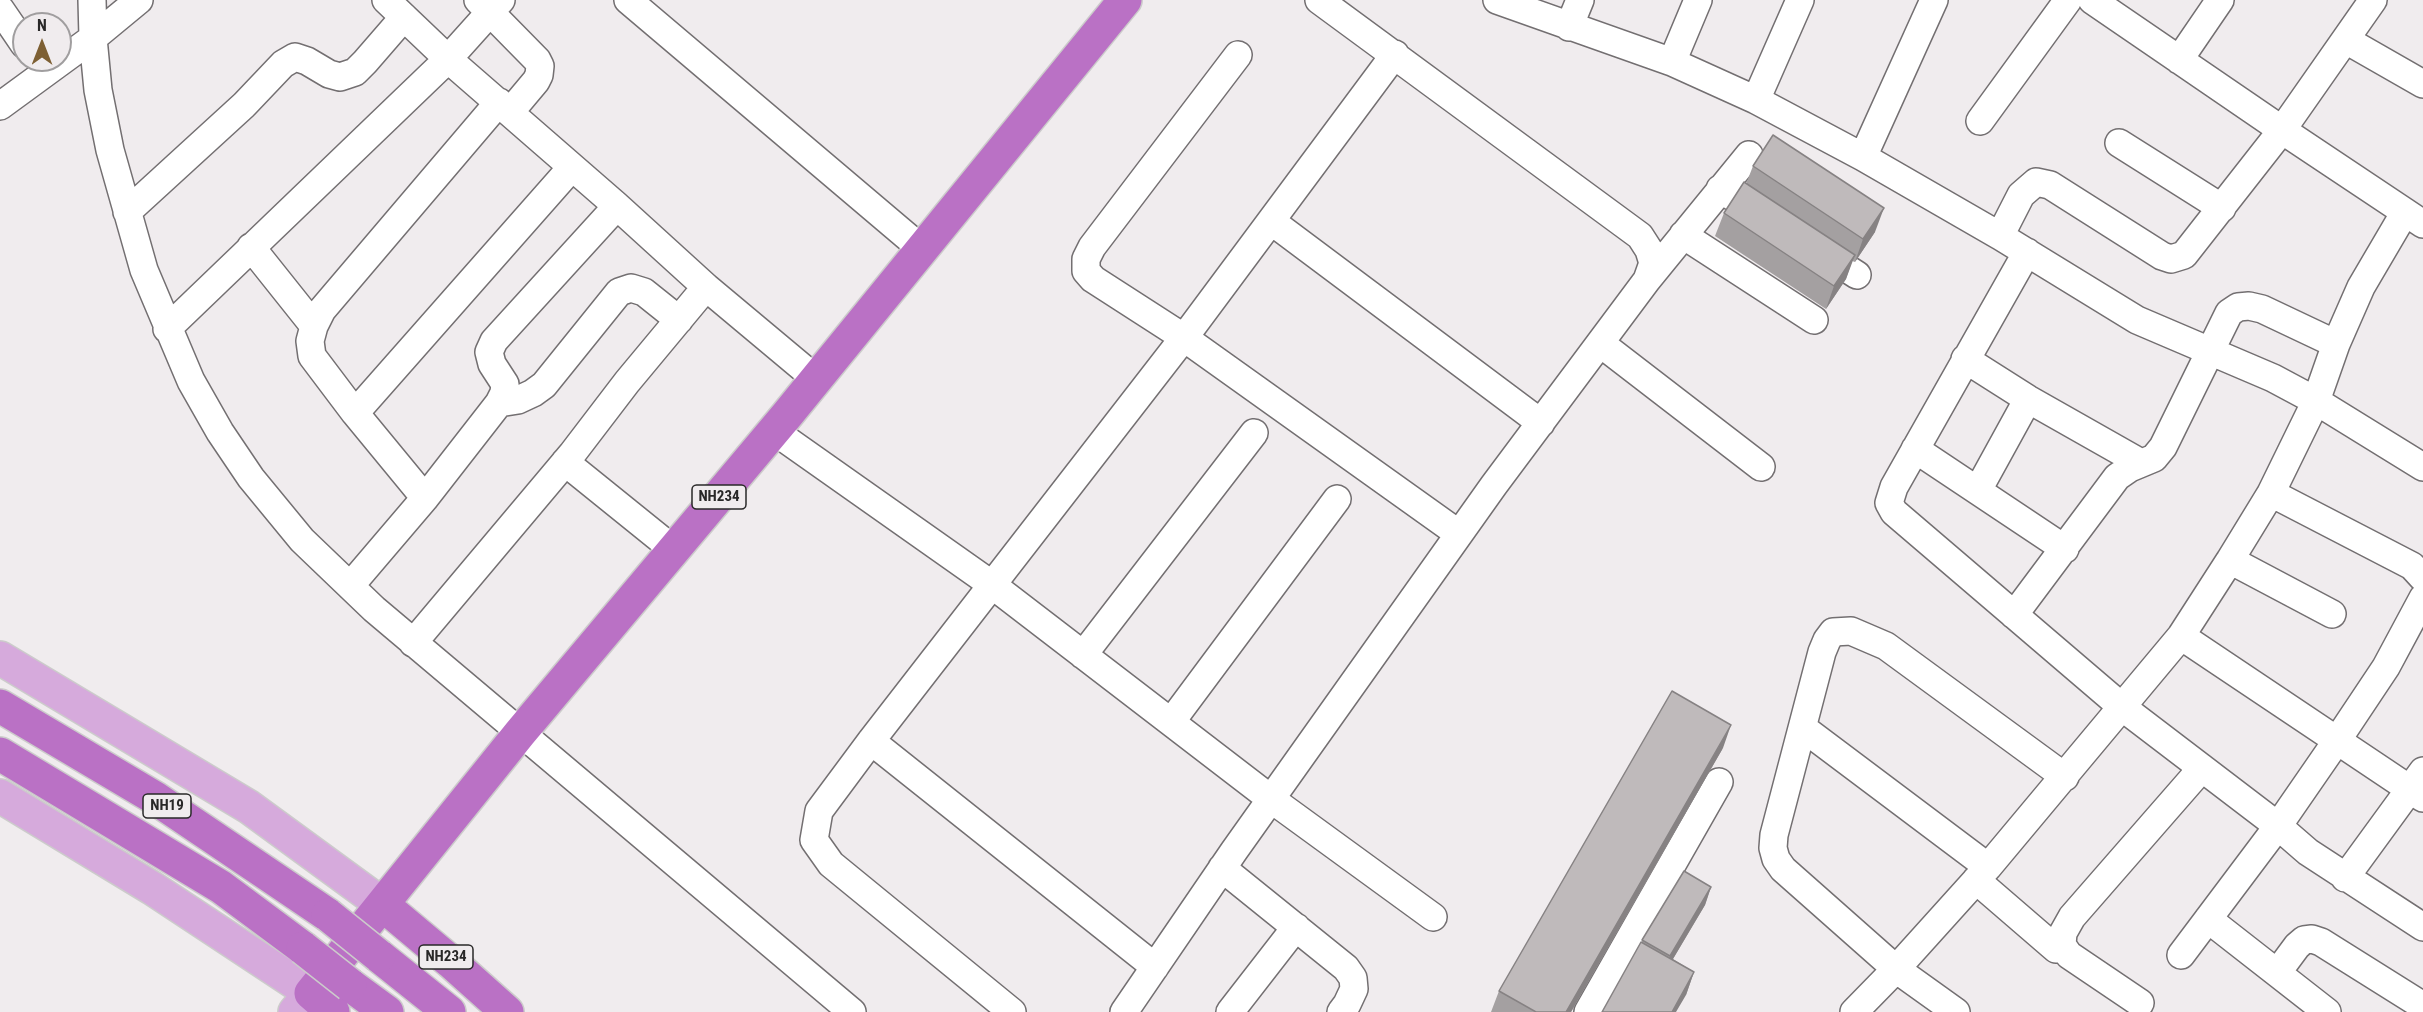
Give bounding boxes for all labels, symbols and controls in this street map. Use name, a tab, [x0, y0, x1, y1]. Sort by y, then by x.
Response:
north arrow	[12, 12, 72, 72]
text: N	[37, 16, 47, 35]
road number: NH234	[692, 485, 746, 509]
road number: NH19	[143, 794, 191, 818]
road number: NH234	[419, 945, 473, 969]

